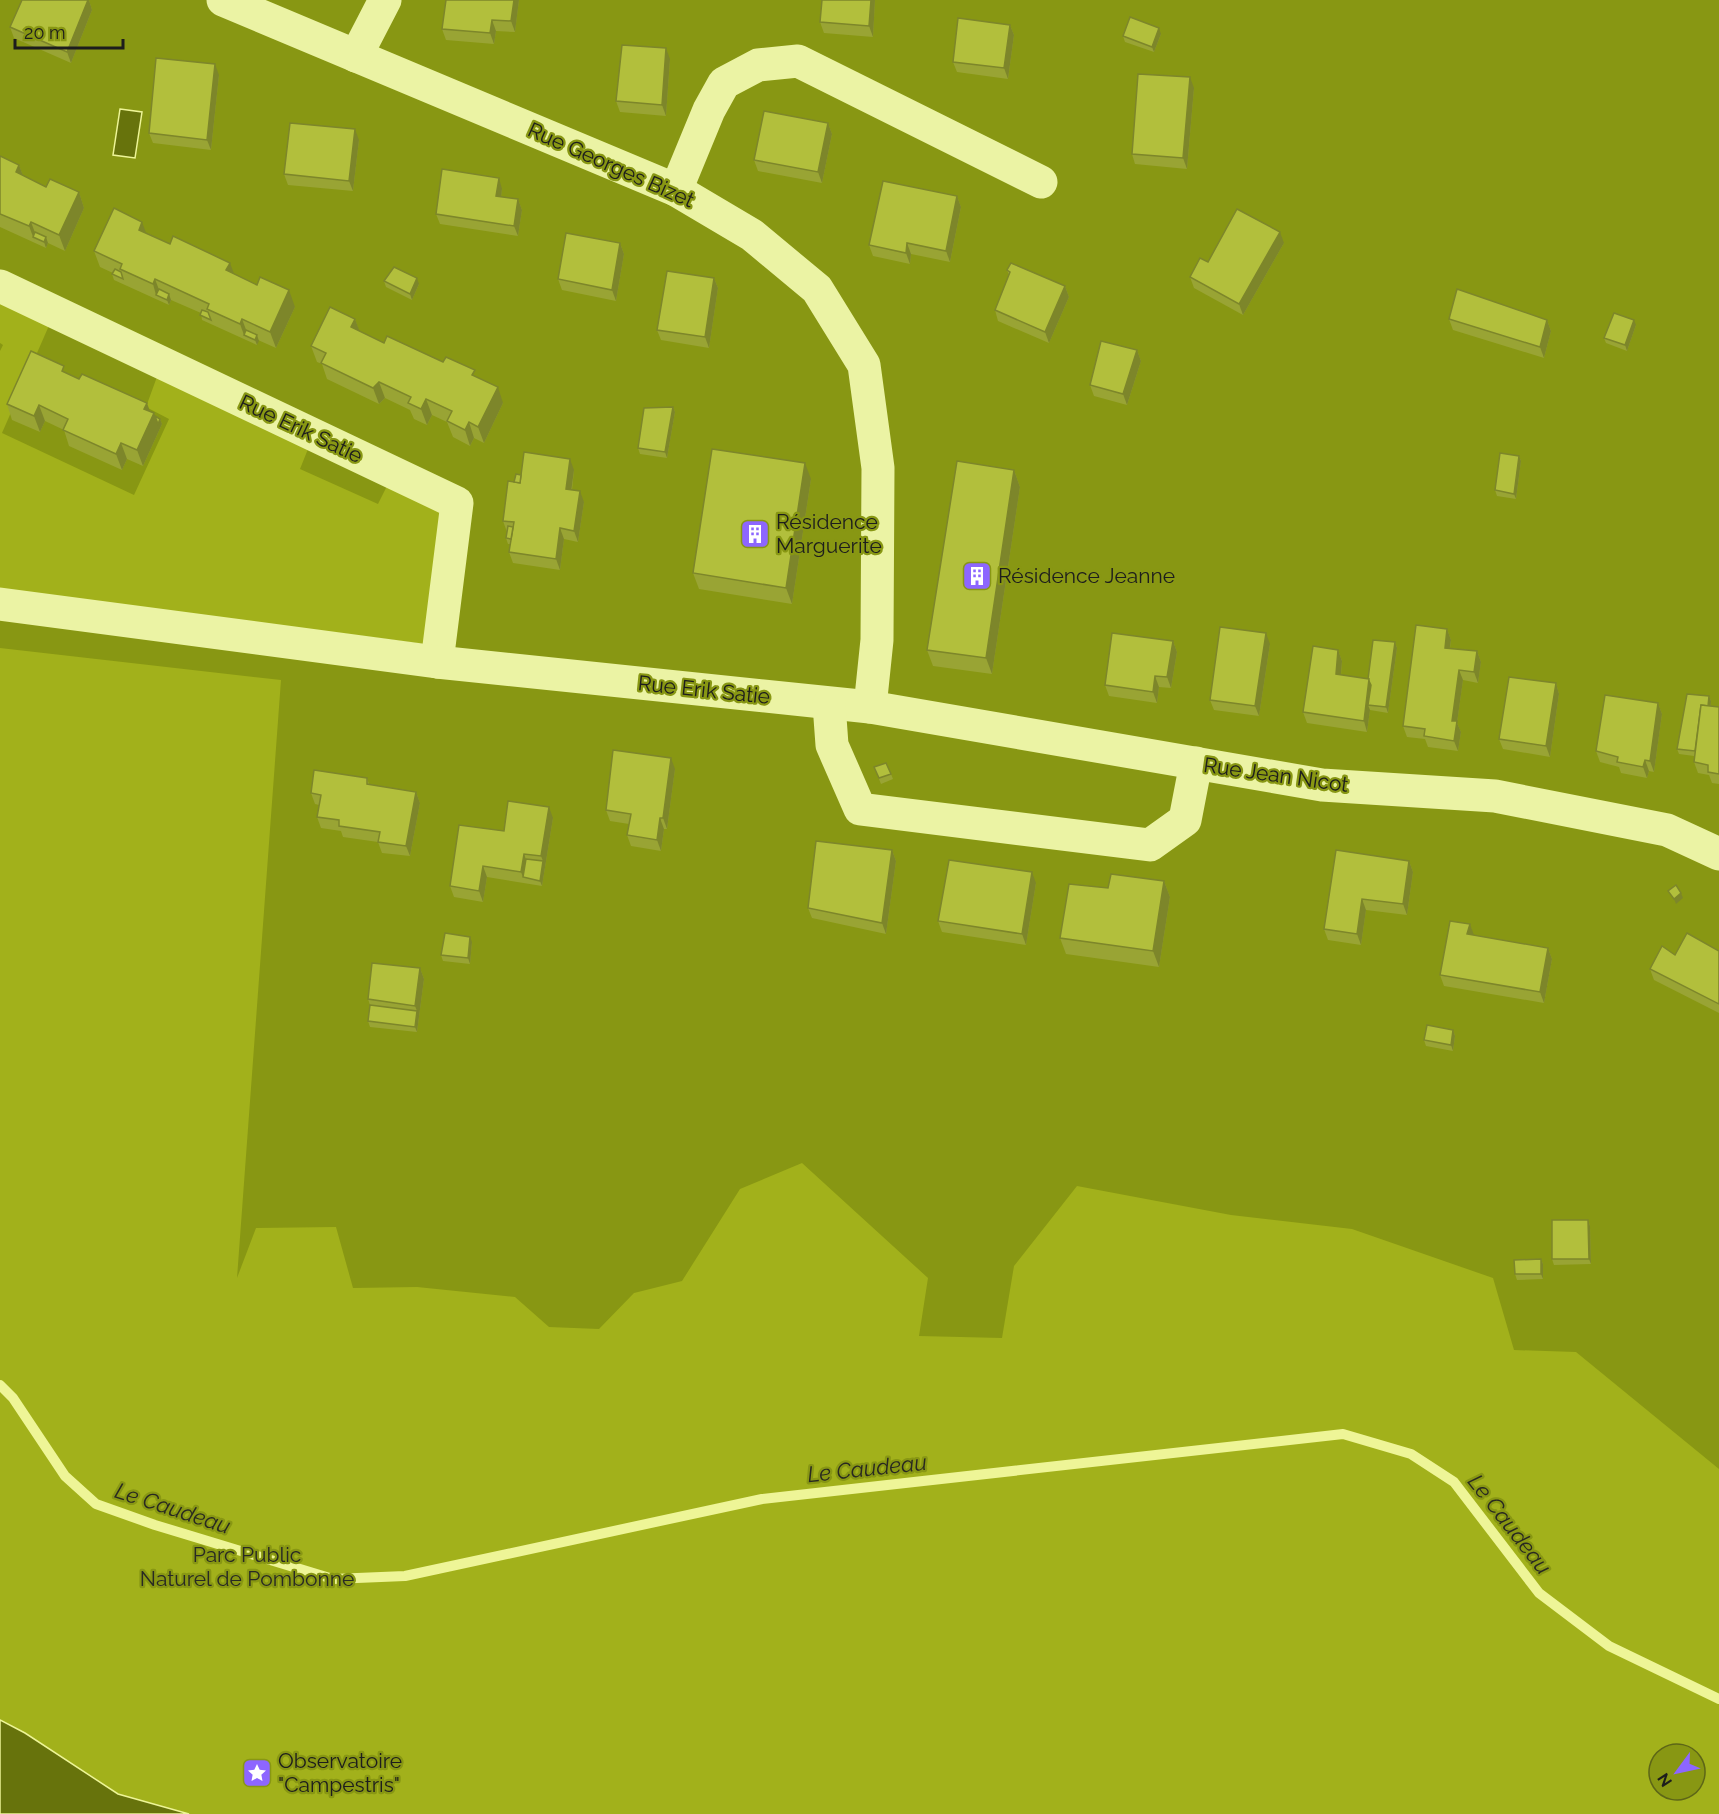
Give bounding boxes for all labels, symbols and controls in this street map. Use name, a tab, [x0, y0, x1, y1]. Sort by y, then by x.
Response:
scale bar	[15, 12, 123, 50]
text: 20 m	[24, 22, 66, 43]
street label: Rue Georges Bizet	[524, 117, 698, 212]
street label: Rue Erik Satie	[236, 389, 367, 468]
place label: Résidence Marguerite	[776, 509, 882, 558]
building icon: Résidence Marguerite	[739, 518, 771, 550]
building icon: Résidence Jeanne	[961, 560, 993, 592]
place label: Résidence Jeanne	[998, 563, 1175, 588]
street label: Rue Erik Satie	[637, 670, 771, 709]
street label: Rue Jean Nicot	[1202, 752, 1350, 797]
water label: Le Caudeau	[806, 1449, 928, 1487]
water label: Le Caudeau	[1463, 1469, 1557, 1579]
water label: Le Caudeau	[112, 1477, 234, 1539]
park label: Parc Public Naturel de Pombonne	[140, 1542, 354, 1591]
north arrow	[1647, 1742, 1707, 1802]
place label: Observatoire "Campestris"	[278, 1748, 402, 1797]
place icon: Observatoire "Campestris"	[241, 1757, 273, 1789]
text: N	[1654, 1770, 1676, 1790]

